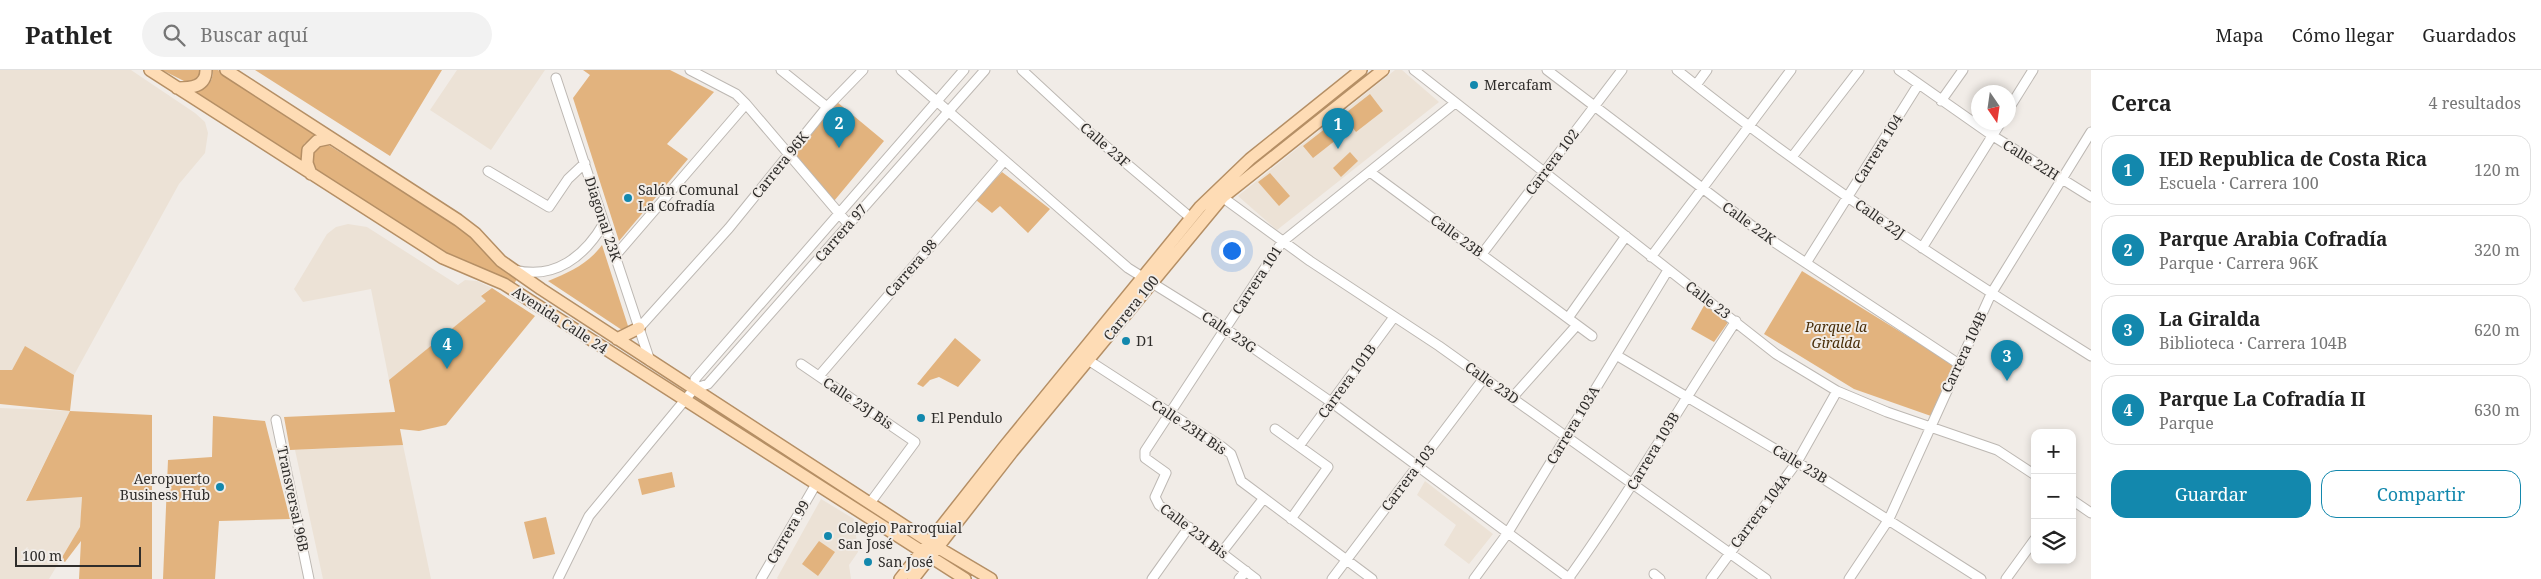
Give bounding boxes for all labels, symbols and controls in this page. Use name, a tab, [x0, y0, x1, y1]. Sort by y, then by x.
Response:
search box	[142, 12, 492, 57]
text: Pathlet	[25, 18, 112, 51]
icon: search	[160, 21, 188, 49]
text: Buscar aquí	[200, 22, 308, 48]
text: Mapa	[2216, 23, 2264, 47]
text: Cómo llegar	[2292, 23, 2394, 47]
text: Guardados	[2422, 23, 2516, 47]
place label: Mercafam	[1484, 75, 1552, 94]
marker: Mercafam	[1468, 79, 1480, 91]
north arrow	[1971, 85, 2016, 130]
text: Cerca	[2111, 89, 2172, 117]
text: 4 resultados	[2429, 92, 2521, 114]
pin: 2	[823, 107, 855, 148]
pin: 1	[1322, 108, 1354, 149]
street label: Carrera 104	[1849, 110, 1907, 187]
street label: Calle 23F	[1076, 118, 1134, 172]
street label: Carrera 102	[1520, 125, 1583, 199]
street label: Carrera 96K	[747, 127, 812, 202]
street label: Calle 22H	[1999, 135, 2063, 184]
text: IED Republica de Costa Rica	[2159, 146, 2427, 172]
text: 1	[2123, 159, 2133, 181]
text: 120 m	[2474, 159, 2520, 181]
text: Escuela · Carrera 100	[2159, 172, 2319, 194]
street label: Diagonal 23K	[581, 174, 626, 264]
place label: Salón Comunal La Cofradía	[638, 180, 739, 215]
marker: Salón Comunal La Cofradía	[622, 192, 634, 204]
street label: Calle 22J	[1852, 194, 1909, 243]
street label: Calle 22K	[1719, 197, 1780, 249]
street label: Carrera 97	[810, 200, 871, 266]
street label: Calle 23B	[1427, 210, 1488, 261]
text: Parque Arabia Cofradía	[2159, 226, 2387, 252]
street label: Carrera 98	[880, 235, 941, 301]
your location	[1219, 238, 1245, 264]
text: 2	[2123, 239, 2133, 261]
text: 320 m	[2474, 239, 2520, 261]
street label: Carrera 101	[1227, 242, 1286, 318]
text: Parque · Carrera 96K	[2159, 252, 2318, 274]
street label: Carrera 100	[1099, 271, 1163, 344]
street label: Calle 23	[1682, 276, 1735, 323]
street label: Avenida Calle 24	[509, 282, 612, 358]
street label: Calle 23G	[1198, 306, 1260, 357]
text: La Giralda	[2159, 306, 2260, 332]
street label: Carrera 104B	[1936, 308, 1991, 396]
park label: Parque la Giralda	[1804, 317, 1868, 352]
text: 3	[2123, 319, 2133, 341]
text: 620 m	[2474, 319, 2520, 341]
pin: 4	[431, 328, 463, 369]
place label: D1	[1136, 331, 1154, 350]
text: Biblioteca · Carrera 104B	[2159, 332, 2347, 354]
marker: D1	[1120, 335, 1132, 347]
street label: Carrera 101B	[1313, 340, 1380, 422]
pin: 3	[1991, 340, 2023, 381]
street label: Calle 23D	[1461, 357, 1523, 408]
street label: Calle 23J Bis	[820, 372, 897, 433]
street label: Carrera 103A	[1542, 382, 1604, 467]
text: Parque La Cofradía II	[2159, 386, 2366, 412]
street label: Calle 23H Bis	[1148, 394, 1231, 459]
text: 4	[2123, 399, 2133, 421]
text: 630 m	[2474, 399, 2520, 421]
place label: El Pendulo	[931, 408, 1003, 427]
street label: Carrera 103B	[1622, 408, 1683, 493]
marker: El Pendulo	[915, 412, 927, 424]
text: Parque	[2159, 412, 2214, 434]
map controls	[2031, 429, 2076, 564]
button: +	[2031, 429, 2076, 474]
street label: Calle 23B	[1769, 440, 1831, 487]
street label: Carrera 103	[1376, 441, 1439, 515]
street label: Transversal 96B	[273, 444, 314, 553]
place label: Aeropuerto Business Hub	[120, 469, 210, 504]
street label: Carrera 104A	[1725, 470, 1794, 552]
button: Guardar	[2111, 470, 2311, 518]
button: Compartir	[2321, 470, 2521, 518]
button: −	[2031, 474, 2076, 519]
marker: Aeropuerto Business Hub	[214, 481, 226, 493]
street label: Carrera 99	[762, 496, 813, 567]
street label: Calle 23I Bis	[1156, 499, 1232, 562]
place label: Colegio Parroquial San José	[838, 518, 963, 553]
button: layers	[2031, 519, 2076, 564]
marker: Colegio Parroquial San José	[822, 530, 834, 542]
scale bar	[15, 544, 141, 567]
text: 100 m	[22, 546, 62, 565]
place label: San José	[878, 552, 933, 571]
marker: San José	[862, 556, 874, 568]

